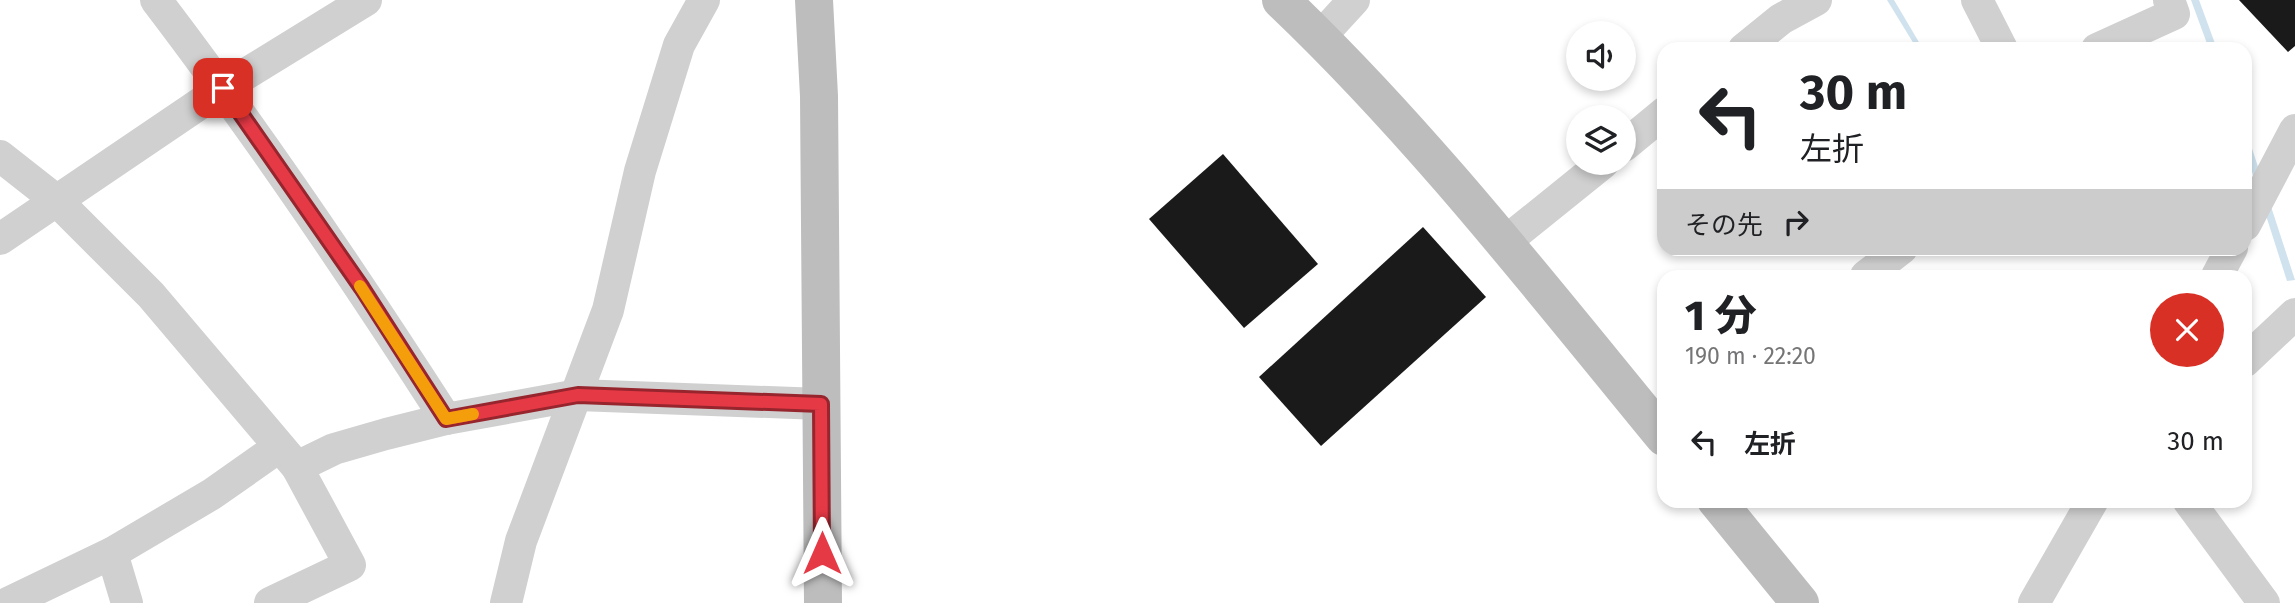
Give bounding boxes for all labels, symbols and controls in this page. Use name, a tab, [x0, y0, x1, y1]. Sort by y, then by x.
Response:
map controls	[1566, 21, 1636, 175]
button: sound	[1566, 21, 1636, 91]
pin	[193, 58, 253, 118]
text: 30 m	[1800, 63, 1907, 122]
icon: arrive	[204, 69, 242, 107]
icon: left	[1685, 70, 1776, 161]
button: layers	[1566, 105, 1636, 175]
text: 左折	[1800, 130, 1864, 168]
icon: right	[1777, 203, 1815, 241]
text: その先	[1685, 210, 1763, 241]
text: 1 分	[1685, 291, 1756, 341]
button: close	[2150, 293, 2224, 367]
text: 190 m · 22:20	[1685, 342, 1816, 370]
icon: left	[1685, 423, 1723, 461]
text: 30 m	[2167, 426, 2224, 457]
text: 左折	[1744, 429, 1796, 460]
position arrow	[785, 516, 859, 590]

